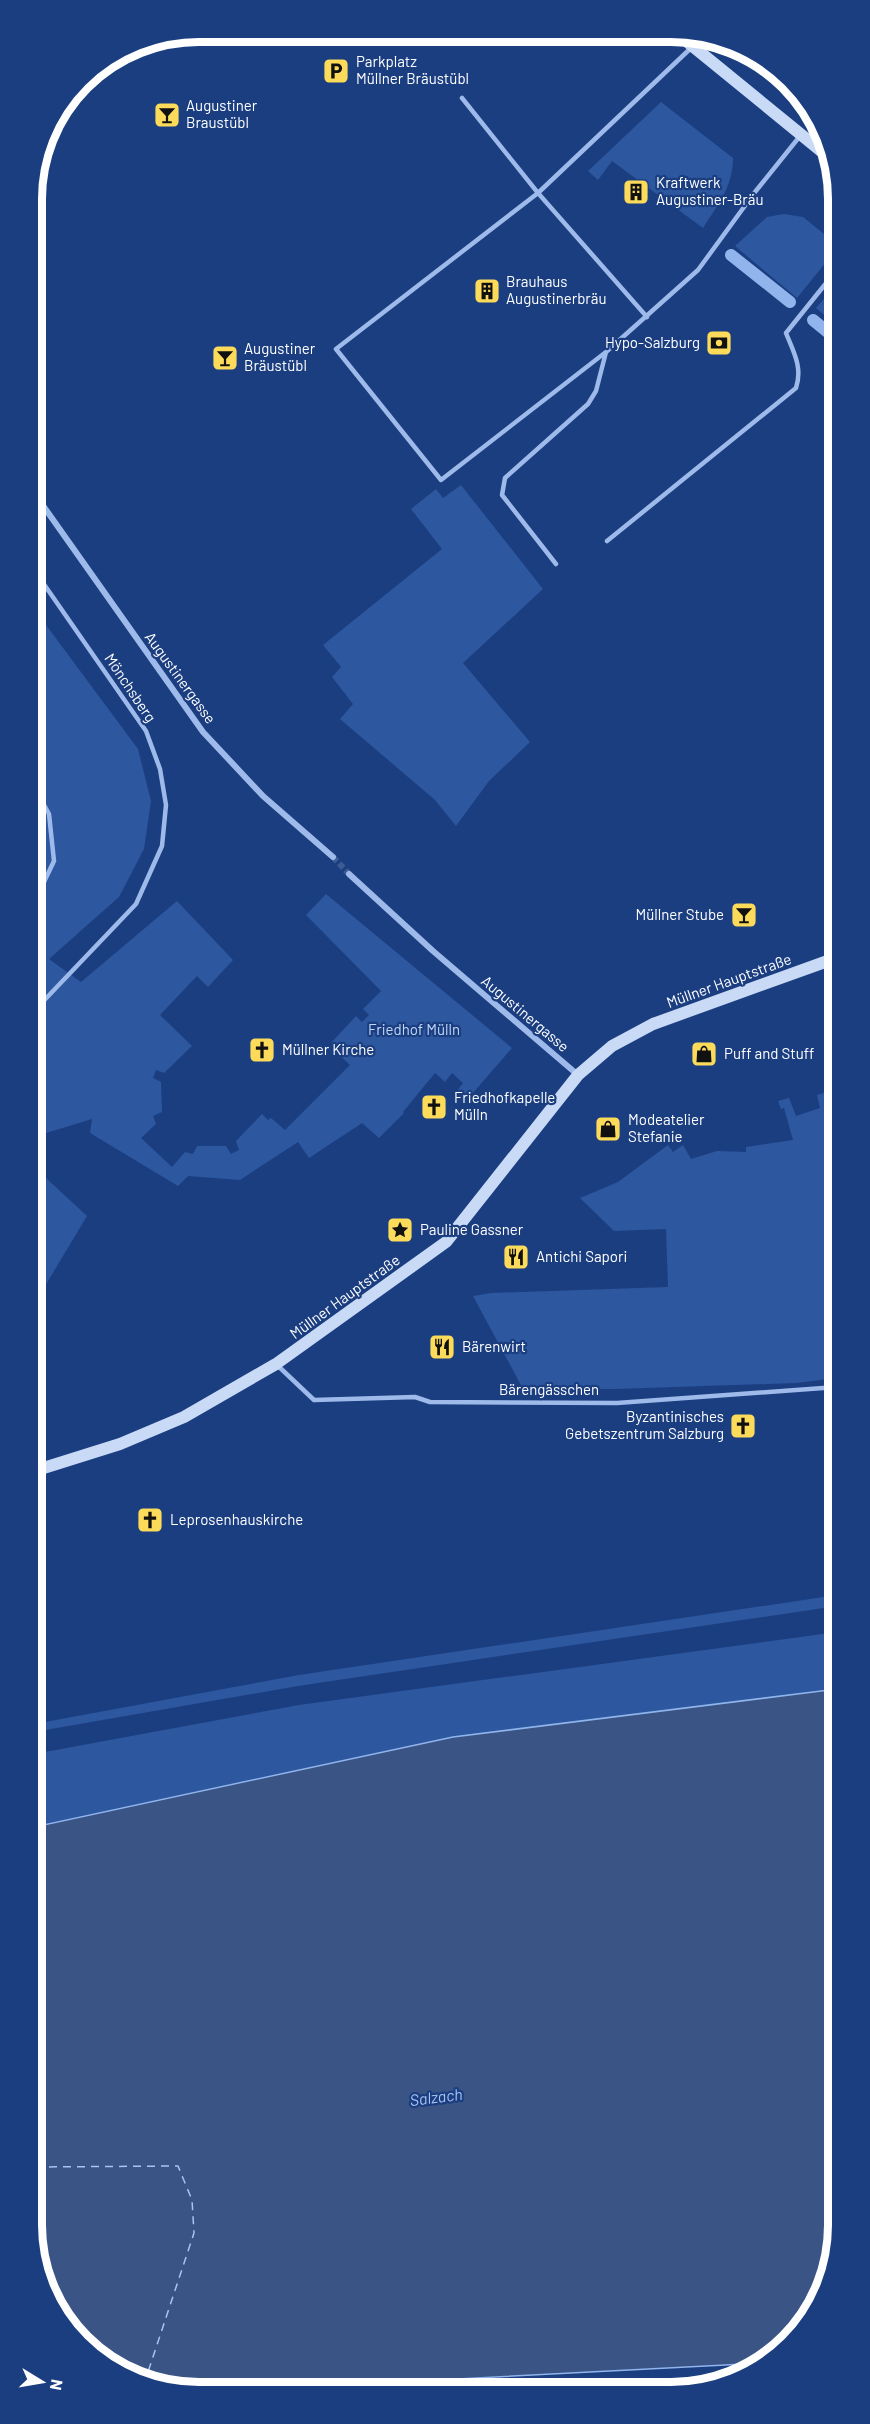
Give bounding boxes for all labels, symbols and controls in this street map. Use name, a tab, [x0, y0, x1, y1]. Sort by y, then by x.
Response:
place label: Parkplatz Müllner Bräustübl	[356, 52, 469, 87]
parking icon: Parkplatz Müllner Bräustübl	[321, 56, 351, 86]
place label: Augustiner Braustübl	[186, 96, 258, 131]
bar icon: Augustiner Braustübl	[152, 100, 182, 130]
place label: Kraftwerk Augustiner-Bräu	[656, 173, 764, 208]
building icon: Kraftwerk Augustiner-Bräu	[621, 177, 651, 207]
place label: Brauhaus Augustinerbräu	[506, 272, 606, 307]
building icon: Brauhaus Augustinerbräu	[472, 276, 502, 306]
bank icon: Hypo-Salzburg	[704, 328, 734, 358]
place label: Hypo-Salzburg	[605, 333, 700, 351]
place label: Augustiner Bräustübl	[244, 339, 316, 374]
bar icon: Augustiner Bräustübl	[210, 343, 240, 373]
street label: Augustinergasse	[142, 628, 220, 727]
street label: Mönchsberg	[101, 650, 160, 725]
bar icon: Müllner Stube	[729, 900, 759, 930]
place label: Müllner Stube	[636, 905, 724, 923]
street label: Müllner Hauptstraße	[664, 949, 794, 1011]
street label: Augustinergasse	[478, 971, 573, 1055]
park label: Friedhof Mülln	[368, 1020, 460, 1038]
church icon: Müllner Kirche	[247, 1035, 277, 1065]
shop icon: Puff and Stuff	[689, 1039, 719, 1069]
place label: Müllner Kirche	[282, 1040, 374, 1058]
place label: Puff and Stuff	[724, 1044, 814, 1062]
place label: Friedhofkapelle Mülln	[454, 1088, 555, 1123]
church icon: Friedhofkapelle Mülln	[419, 1092, 449, 1122]
place label: Modeatelier Stefanie	[628, 1110, 705, 1145]
shop icon: Modeatelier Stefanie	[593, 1114, 623, 1144]
place icon: Pauline Gassner	[385, 1215, 415, 1245]
place label: Pauline Gassner	[420, 1220, 524, 1238]
restaurant icon: Antichi Sapori	[501, 1242, 531, 1272]
place label: Antichi Sapori	[536, 1247, 627, 1265]
street label: Müllner Hauptstraße	[286, 1250, 403, 1342]
restaurant icon: Bärenwirt	[427, 1332, 457, 1362]
place label: Bärenwirt	[462, 1337, 526, 1355]
street label: Bärengässchen	[499, 1380, 599, 1398]
place label: Byzantinisches Gebetszentrum Salzburg	[565, 1407, 724, 1442]
church icon: Byzantinisches Gebetszentrum Salzburg	[728, 1411, 758, 1441]
church icon: Leprosenhauskirche	[135, 1505, 165, 1535]
place label: Leprosenhauskirche	[170, 1510, 303, 1528]
water label: Salzach	[409, 2084, 463, 2109]
north arrow	[12, 2352, 72, 2412]
text: N	[47, 2378, 68, 2392]

